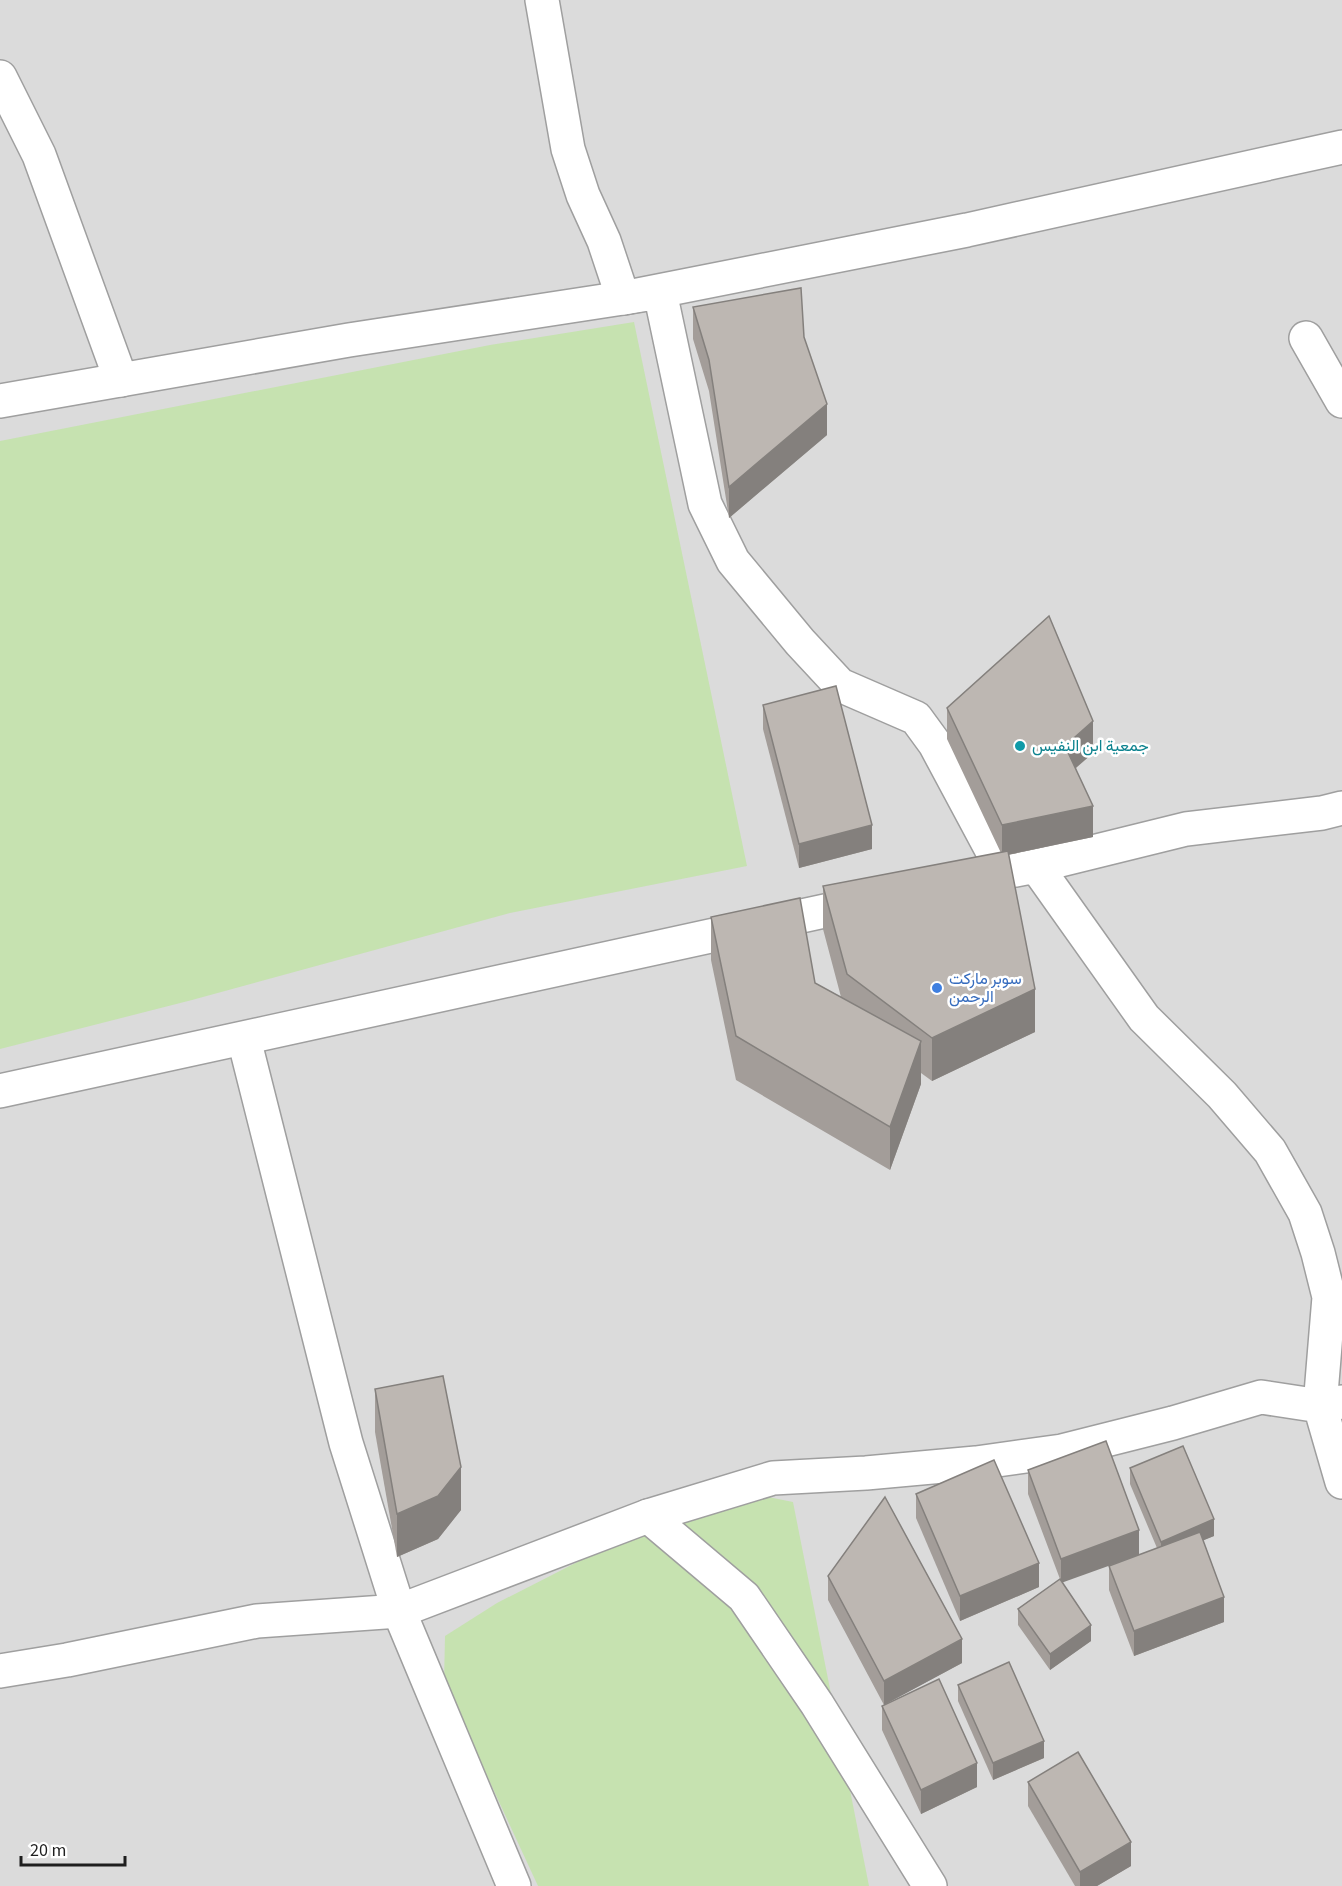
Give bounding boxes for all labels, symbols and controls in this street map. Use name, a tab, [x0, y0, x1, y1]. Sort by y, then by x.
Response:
place label: جمعية ابن النفيس	[1032, 735, 1149, 757]
marker: جمعية ابن النفيس	[1013, 739, 1027, 753]
place label: سوبر ماركت الرحمن	[949, 968, 1022, 1008]
marker: سوبر ماركت الرحمن	[930, 981, 944, 995]
scale bar	[21, 1829, 124, 1867]
text: 20 m	[30, 1838, 66, 1863]

